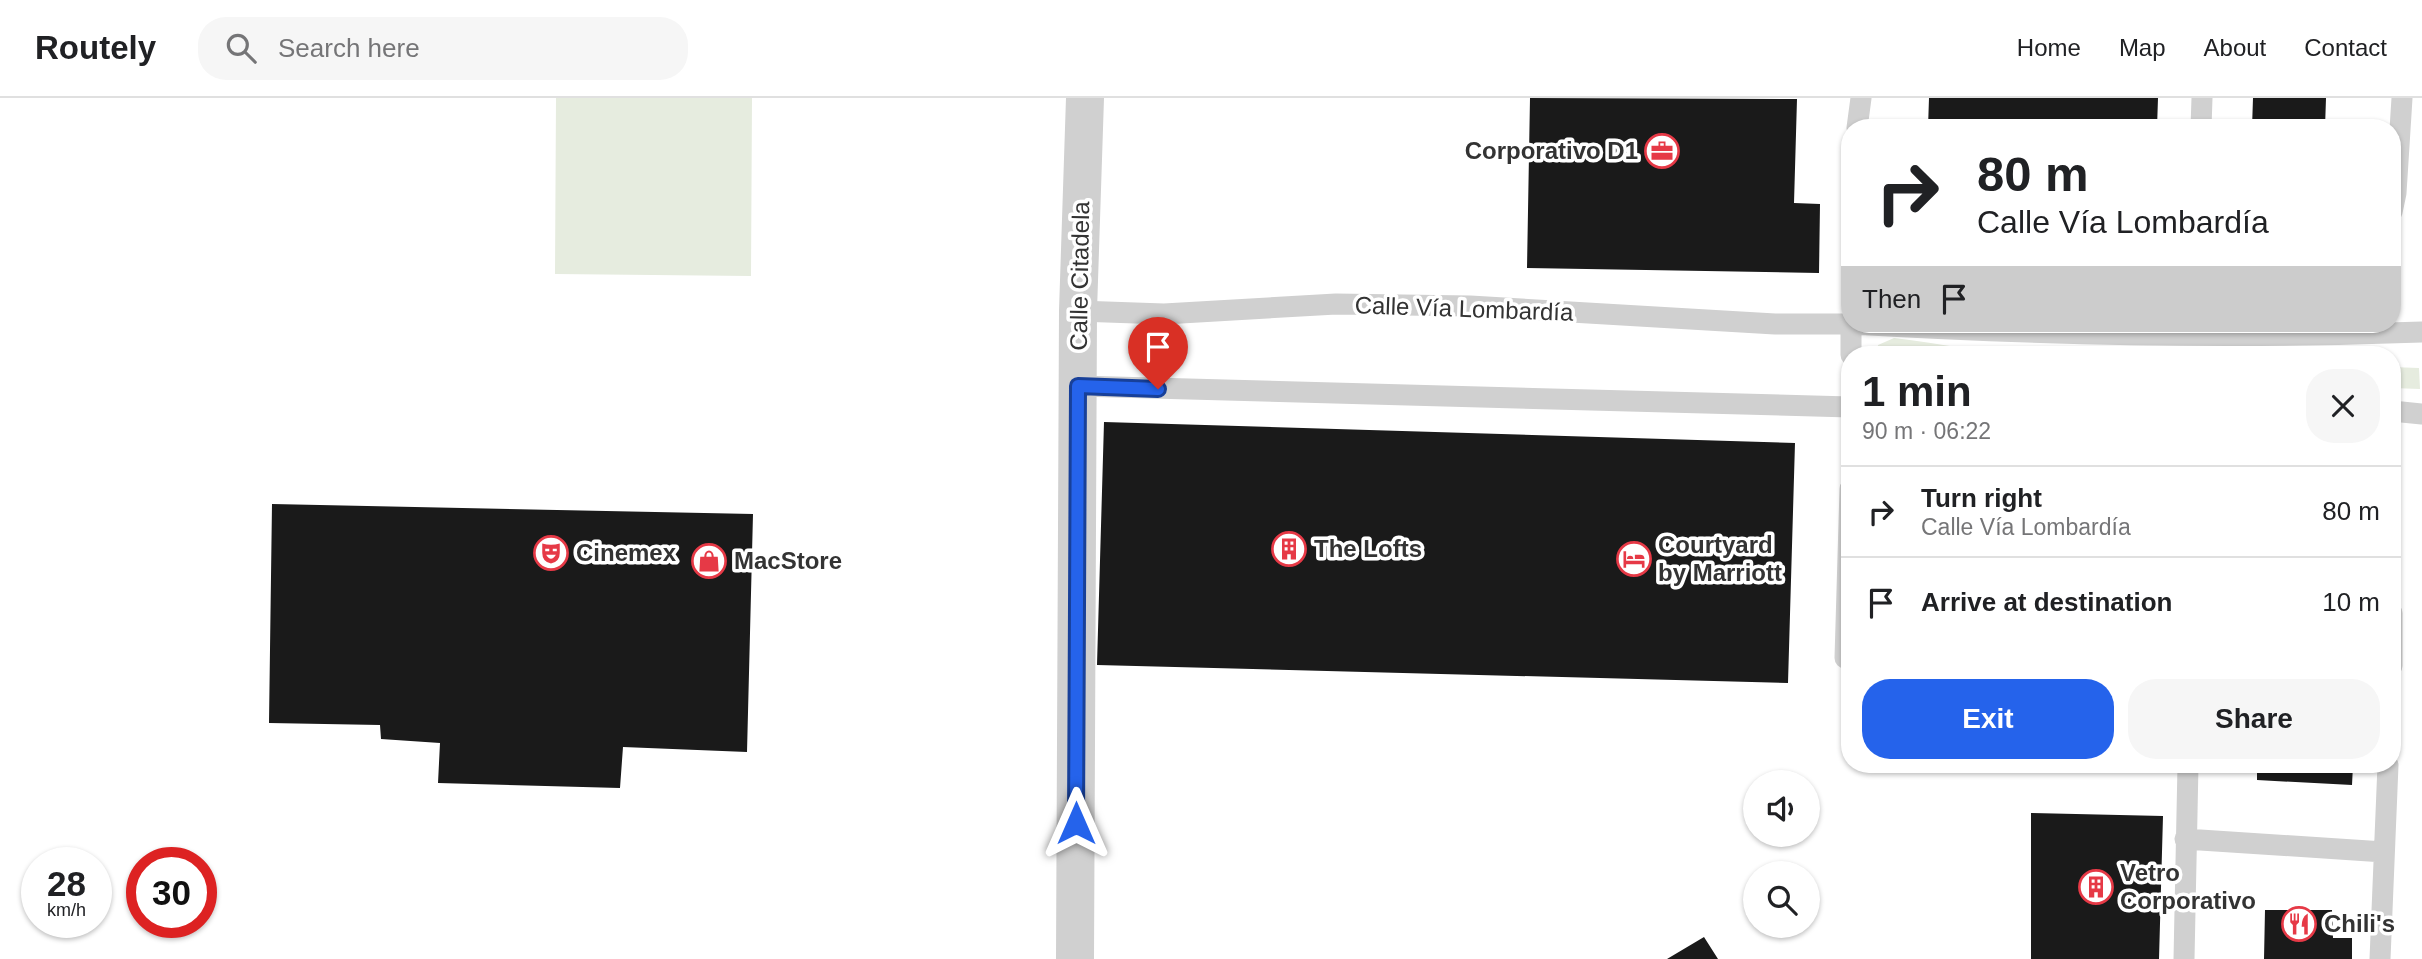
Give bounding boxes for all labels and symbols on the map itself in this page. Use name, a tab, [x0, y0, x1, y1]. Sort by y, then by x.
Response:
office icon: Corporativo D1	[1643, 132, 1681, 170]
place label: Corporativo D1	[1465, 137, 1638, 164]
street label: Calle Citadela	[1065, 200, 1094, 351]
street label: Calle Vía Lombardía	[1354, 291, 1574, 326]
pin	[1128, 317, 1188, 389]
building icon: The Lofts	[1270, 530, 1308, 568]
place label: Courtyard by Marriott	[1658, 531, 1782, 586]
theatre icon: Cinemex	[532, 534, 570, 572]
place label: The Lofts	[1314, 535, 1422, 562]
place label: Cinemex	[576, 539, 677, 566]
hotel icon: Courtyard by Marriott	[1615, 540, 1653, 578]
shop icon: MacStore	[690, 542, 728, 580]
place label: MacStore	[734, 547, 842, 574]
position arrow	[1039, 786, 1113, 860]
speed limit sign: 30	[126, 847, 217, 938]
place label: Vetro Corporativo	[2120, 859, 2256, 914]
building icon: Vetro Corporativo	[2077, 868, 2115, 906]
restaurant icon: Chili's	[2280, 905, 2318, 943]
place label: Chili's	[2324, 910, 2395, 937]

